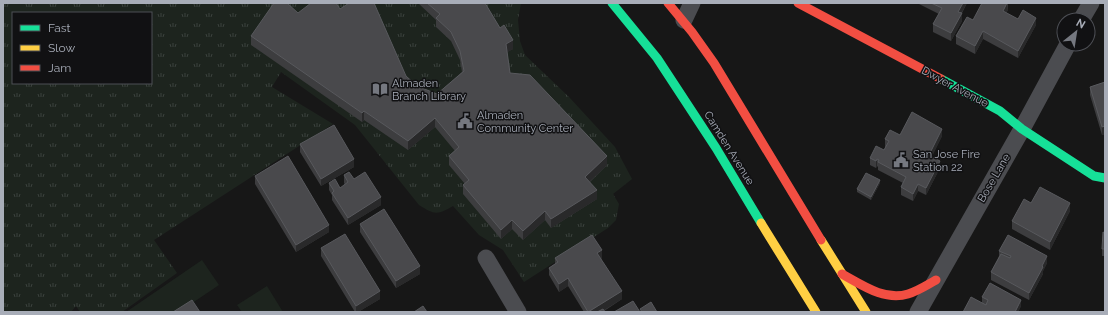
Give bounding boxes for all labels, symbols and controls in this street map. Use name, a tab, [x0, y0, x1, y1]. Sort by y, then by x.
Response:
legend	[12, 12, 152, 84]
north arrow	[1056, 12, 1096, 52]
text: N	[1074, 16, 1088, 32]
text: Fast	[48, 21, 71, 35]
text: Slow	[48, 41, 75, 55]
text: Jam	[48, 61, 71, 75]
street label: Dwyer Avenue	[919, 64, 991, 110]
place label: Almaden Branch Library	[392, 77, 466, 103]
library icon: Almaden Branch Library	[371, 80, 389, 98]
place label: Almaden Community Center	[477, 109, 573, 135]
street label: Camden Avenue	[701, 109, 757, 188]
public building icon: Almaden Community Center	[456, 112, 474, 130]
place label: San Jose Fire Station 22	[913, 148, 980, 174]
public building icon: San Jose Fire Station 22	[892, 151, 910, 169]
street label: Bose Lane	[975, 151, 1013, 205]

